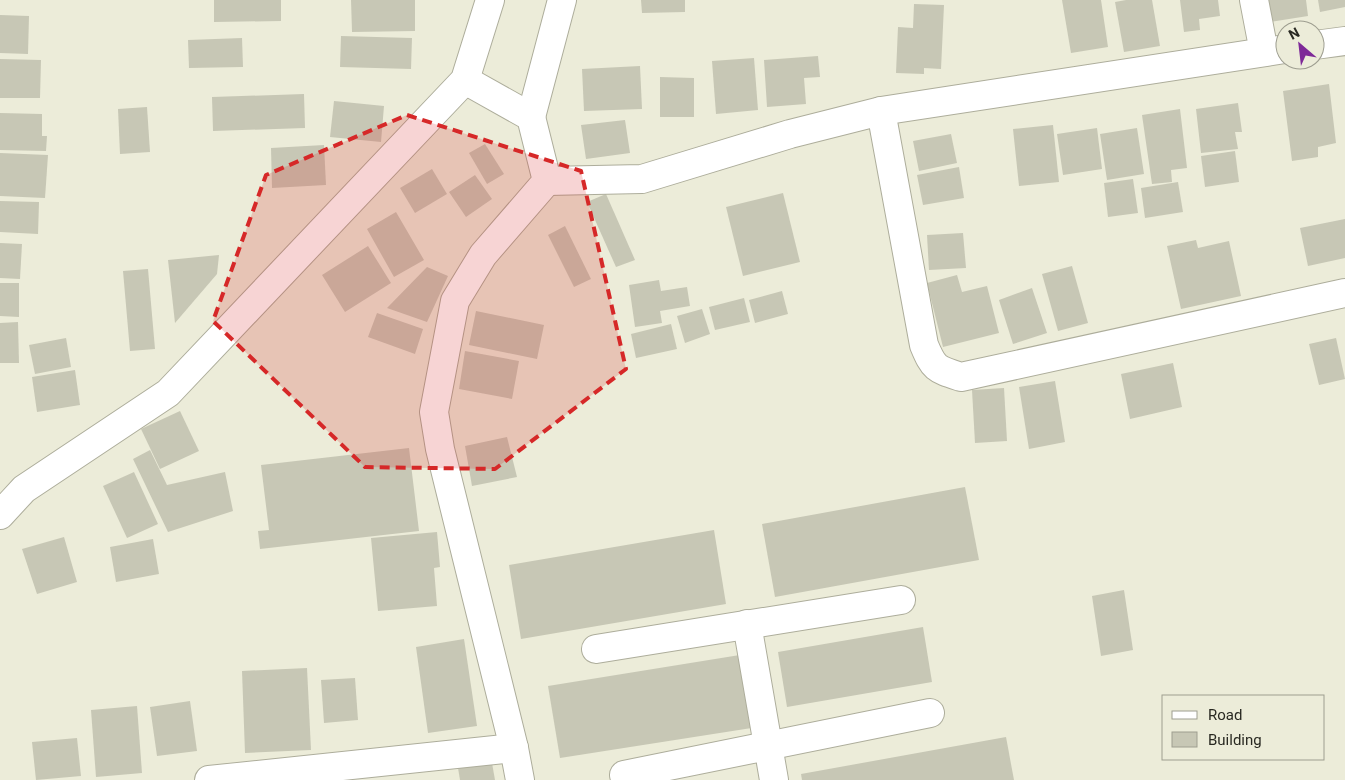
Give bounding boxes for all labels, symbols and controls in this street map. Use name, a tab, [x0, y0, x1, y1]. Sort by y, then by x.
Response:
north arrow	[1275, 20, 1325, 70]
text: N	[1286, 24, 1302, 43]
legend	[1162, 695, 1325, 760]
text: Road	[1208, 706, 1242, 724]
text: Building	[1208, 731, 1262, 749]

